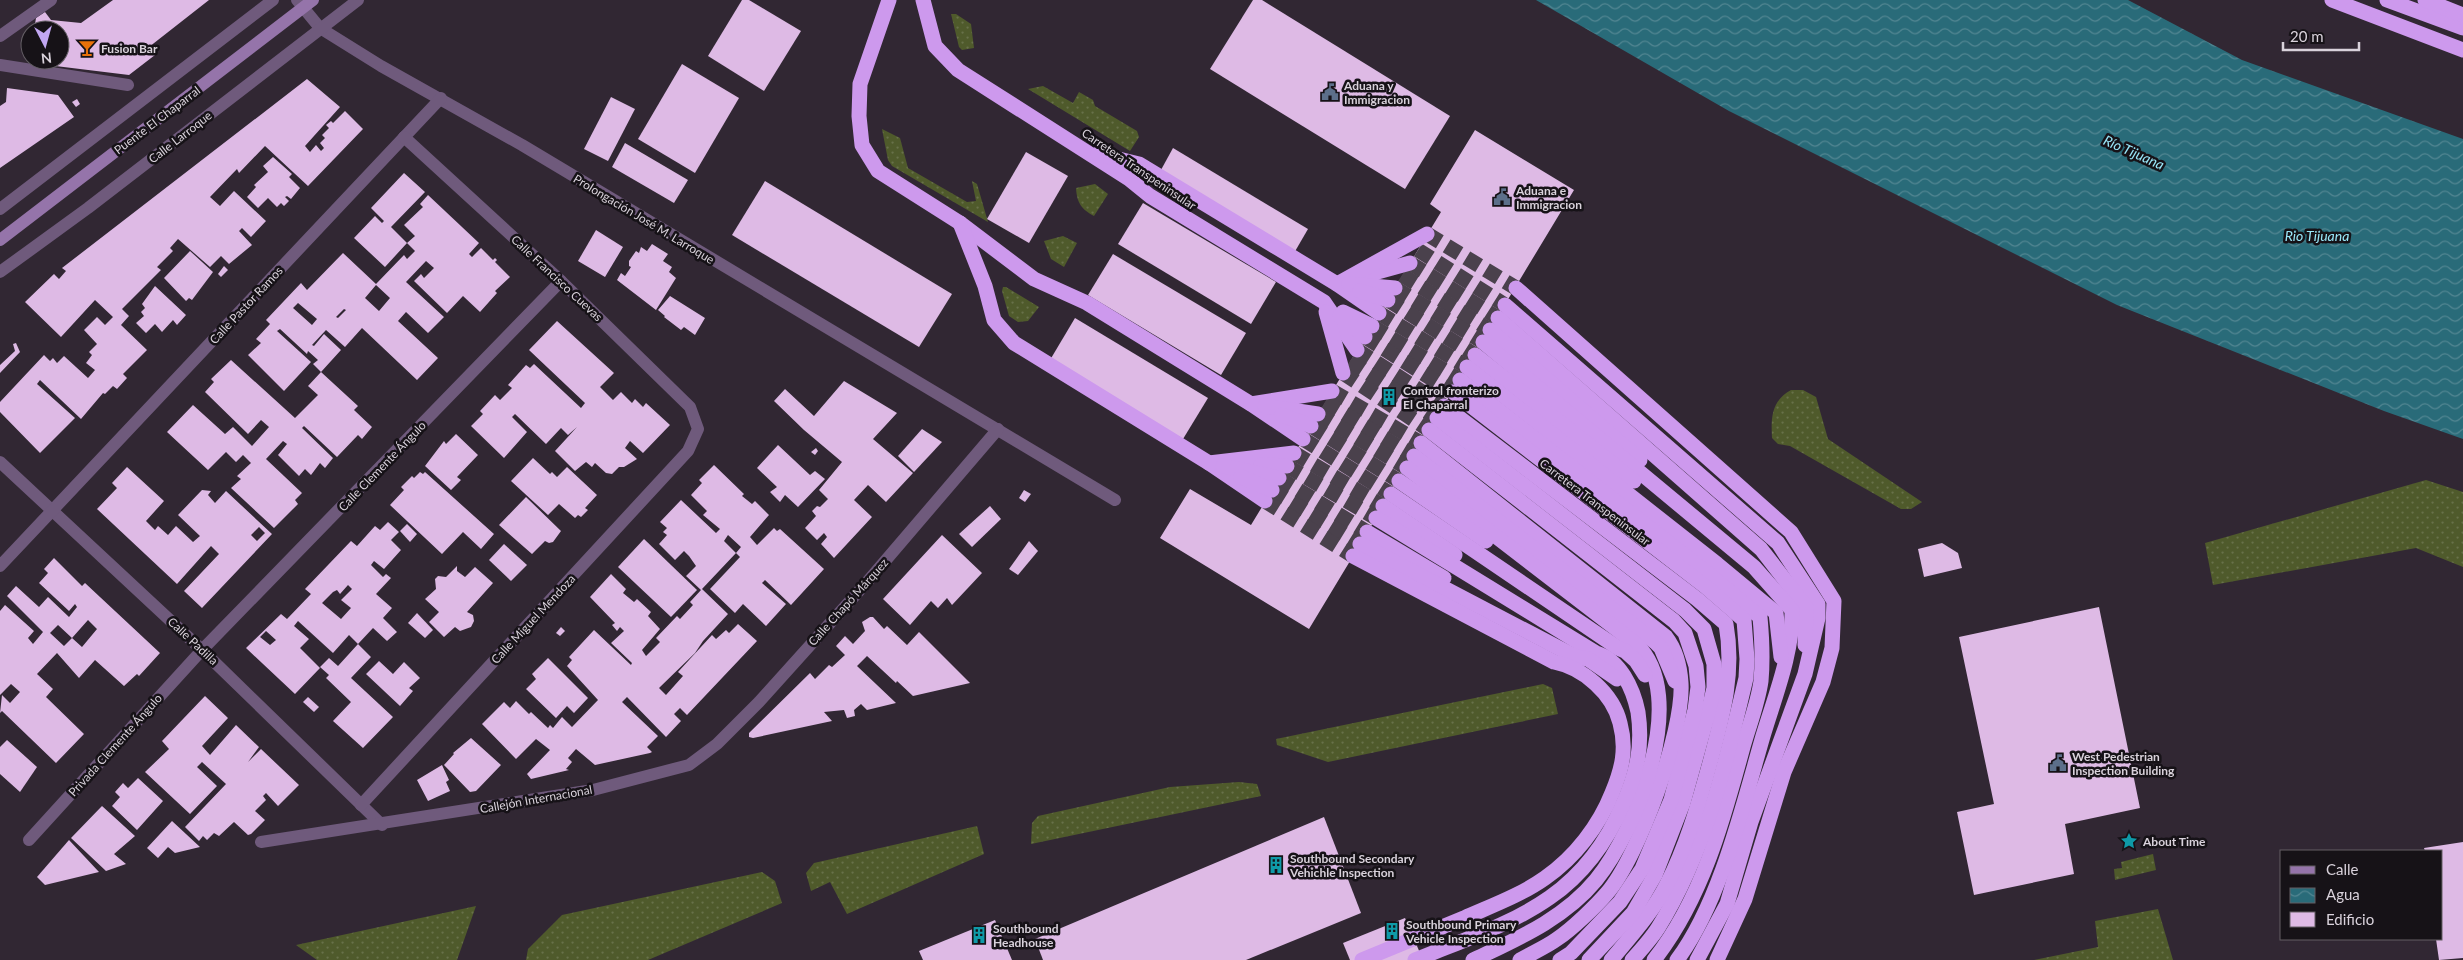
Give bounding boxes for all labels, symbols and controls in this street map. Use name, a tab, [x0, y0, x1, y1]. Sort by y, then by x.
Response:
north arrow	[20, 20, 70, 70]
scale bar	[2283, 20, 2359, 52]
text: 20 m	[2290, 27, 2324, 45]
bar icon: Fusion Bar	[77, 38, 97, 58]
place label: Fusion Bar	[101, 41, 158, 56]
text: N	[40, 49, 53, 67]
place label: Aduana y Immigracion	[1343, 78, 1410, 107]
public building icon: Aduana y Immigracion	[1320, 82, 1340, 102]
street label: Puente El Chaparral	[111, 83, 203, 157]
street label: Calle Larroque	[145, 108, 215, 166]
street label: Carretera Transpeninsular	[1079, 125, 1200, 213]
water label: Río Tijuana	[2101, 131, 2167, 173]
street label: Prolongación José M. Larroque	[571, 171, 717, 267]
place label: Aduana e Immigracion	[1515, 183, 1582, 212]
public building icon: Aduana e Immigracion	[1492, 187, 1512, 207]
water label: Rio Tijuana	[2285, 227, 2349, 244]
street label: Calle Francisco Cuevas	[508, 232, 606, 324]
street label: Calle Pastor Ramos	[206, 263, 286, 347]
place label: Control fronterizo El Chaparral	[1403, 383, 1499, 412]
building icon: Control fronterizo El Chaparral	[1379, 387, 1399, 407]
street label: Calle Clemente Ángulo	[335, 418, 429, 514]
street label: Carretera Transpeninsular	[1537, 456, 1654, 549]
street label: Calle Chapó Márquez	[805, 555, 892, 649]
street label: Calle Miguel Mendoza	[488, 571, 578, 667]
street label: Calle Padilla	[165, 614, 221, 668]
street label: Privada Clemente Ángulo	[65, 691, 165, 799]
place label: West Pedestrian Inspection Building	[2072, 749, 2175, 778]
public building icon: West Pedestrian Inspection Building	[2048, 753, 2068, 773]
street label: Callejón Internacional	[479, 782, 593, 816]
place icon: About Time	[2119, 831, 2139, 851]
place label: About Time	[2142, 834, 2206, 849]
legend	[2280, 850, 2443, 940]
place label: Southbound Secondary Vehichle Inspection	[1289, 851, 1415, 880]
building icon: Southbound Secondary Vehichle Inspection	[1266, 855, 1286, 875]
text: Calle	[2326, 860, 2359, 878]
text: Agua	[2326, 885, 2360, 903]
text: Edificio	[2326, 910, 2374, 928]
place label: Southbound Primary Vehicle Inspection	[1405, 917, 1517, 946]
place label: Southbound Headhouse	[993, 921, 1059, 950]
building icon: Southbound Primary Vehicle Inspection	[1382, 921, 1402, 941]
building icon: Southbound Headhouse	[969, 925, 989, 945]

